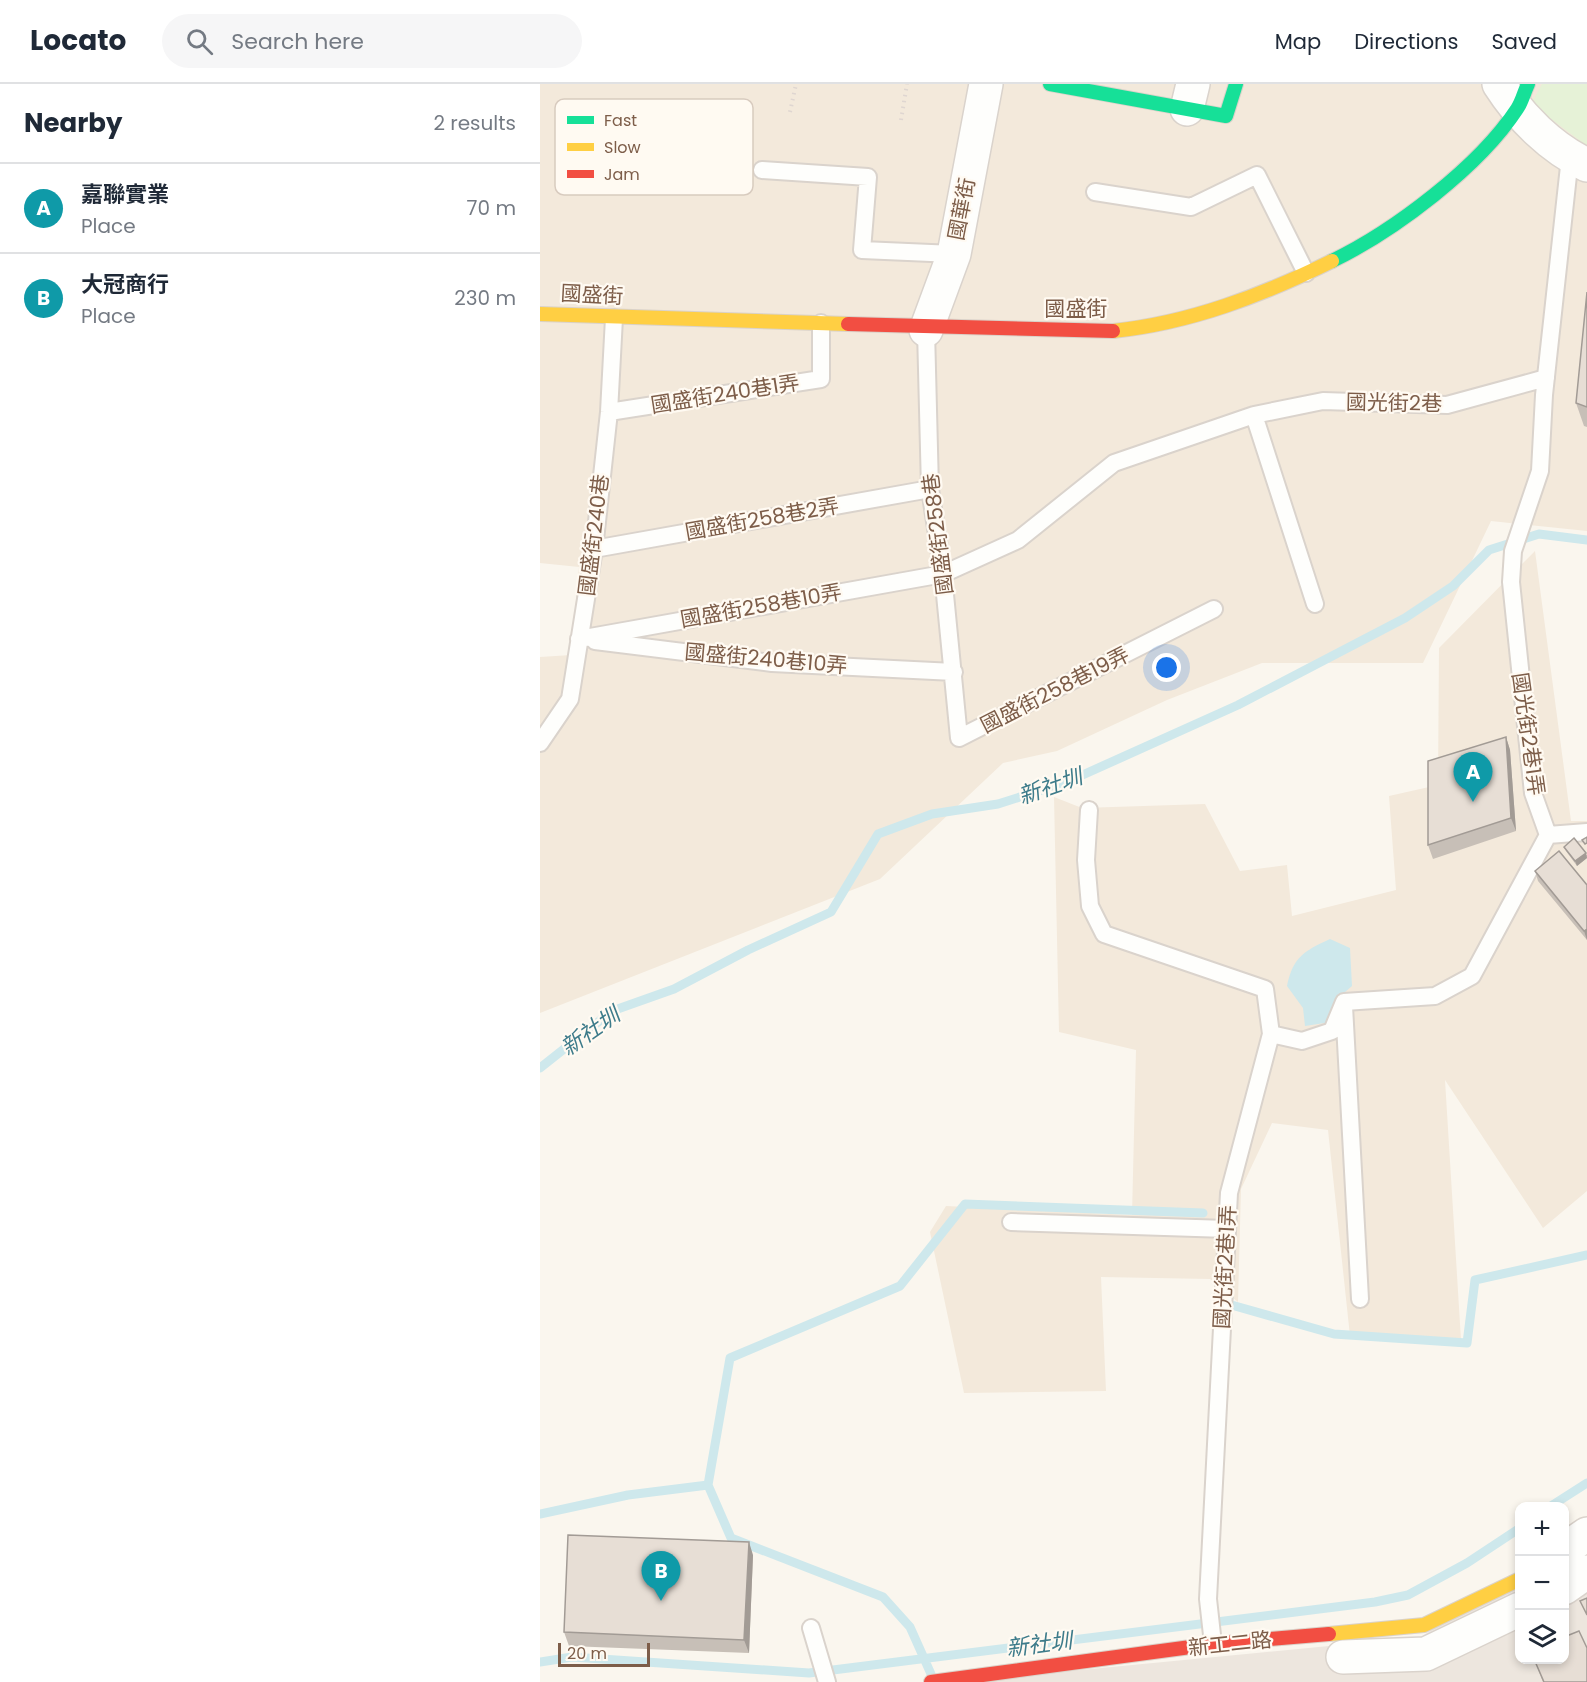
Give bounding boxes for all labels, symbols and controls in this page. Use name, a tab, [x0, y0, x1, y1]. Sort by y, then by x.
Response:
search box	[162, 14, 582, 68]
text: Locato	[30, 21, 126, 60]
icon: search	[183, 25, 216, 58]
text: Search here	[231, 26, 364, 57]
text: Map	[1275, 27, 1321, 56]
text: Directions	[1354, 27, 1458, 56]
text: Saved	[1491, 27, 1557, 56]
legend	[555, 99, 753, 195]
text: Nearby	[24, 105, 122, 141]
text: 2 results	[433, 109, 516, 137]
text: Fast	[604, 109, 637, 132]
text: Slow	[604, 136, 641, 159]
text: Jam	[604, 163, 640, 186]
street label: 國華街	[941, 175, 982, 243]
text: 嘉聯實業	[81, 179, 169, 210]
text: A	[36, 194, 51, 222]
text: 70 m	[467, 194, 516, 222]
text: Place	[81, 212, 136, 240]
text: 大冠商行	[81, 269, 169, 300]
street label: 國盛街	[560, 278, 624, 311]
text: B	[37, 284, 50, 312]
text: 230 m	[454, 284, 516, 312]
street label: 國盛街	[1045, 294, 1108, 323]
text: Place	[81, 302, 136, 330]
street label: 國盛街240巷1弄	[648, 367, 801, 420]
street label: 國光街2巷	[1346, 387, 1442, 418]
street label: 國盛街258巷	[916, 471, 959, 597]
street label: 國盛街240巷	[572, 472, 615, 597]
street label: 國盛街258巷2弄	[683, 491, 841, 546]
street label: 國盛街258巷10弄	[678, 577, 844, 634]
street label: 國盛街240巷10弄	[683, 637, 849, 680]
street label: 國盛街258巷19弄	[975, 640, 1134, 740]
your location	[1152, 653, 1181, 682]
street label: 國光街2巷1弄	[1506, 671, 1551, 797]
pin: A	[1454, 752, 1492, 802]
water label: 新社圳	[1014, 760, 1089, 812]
water label: 新社圳	[554, 998, 629, 1063]
street label: 國光街2巷1弄	[1207, 1204, 1242, 1330]
map controls	[1515, 1502, 1569, 1664]
button: +	[1515, 1502, 1569, 1556]
pin: B	[642, 1552, 680, 1601]
button: −	[1515, 1556, 1569, 1610]
button: layers	[1515, 1610, 1569, 1664]
water label: 新社圳	[1004, 1625, 1077, 1664]
street label: 新工二路	[1187, 1625, 1273, 1662]
scale bar	[558, 1640, 650, 1668]
text: 20 m	[567, 1642, 607, 1665]

